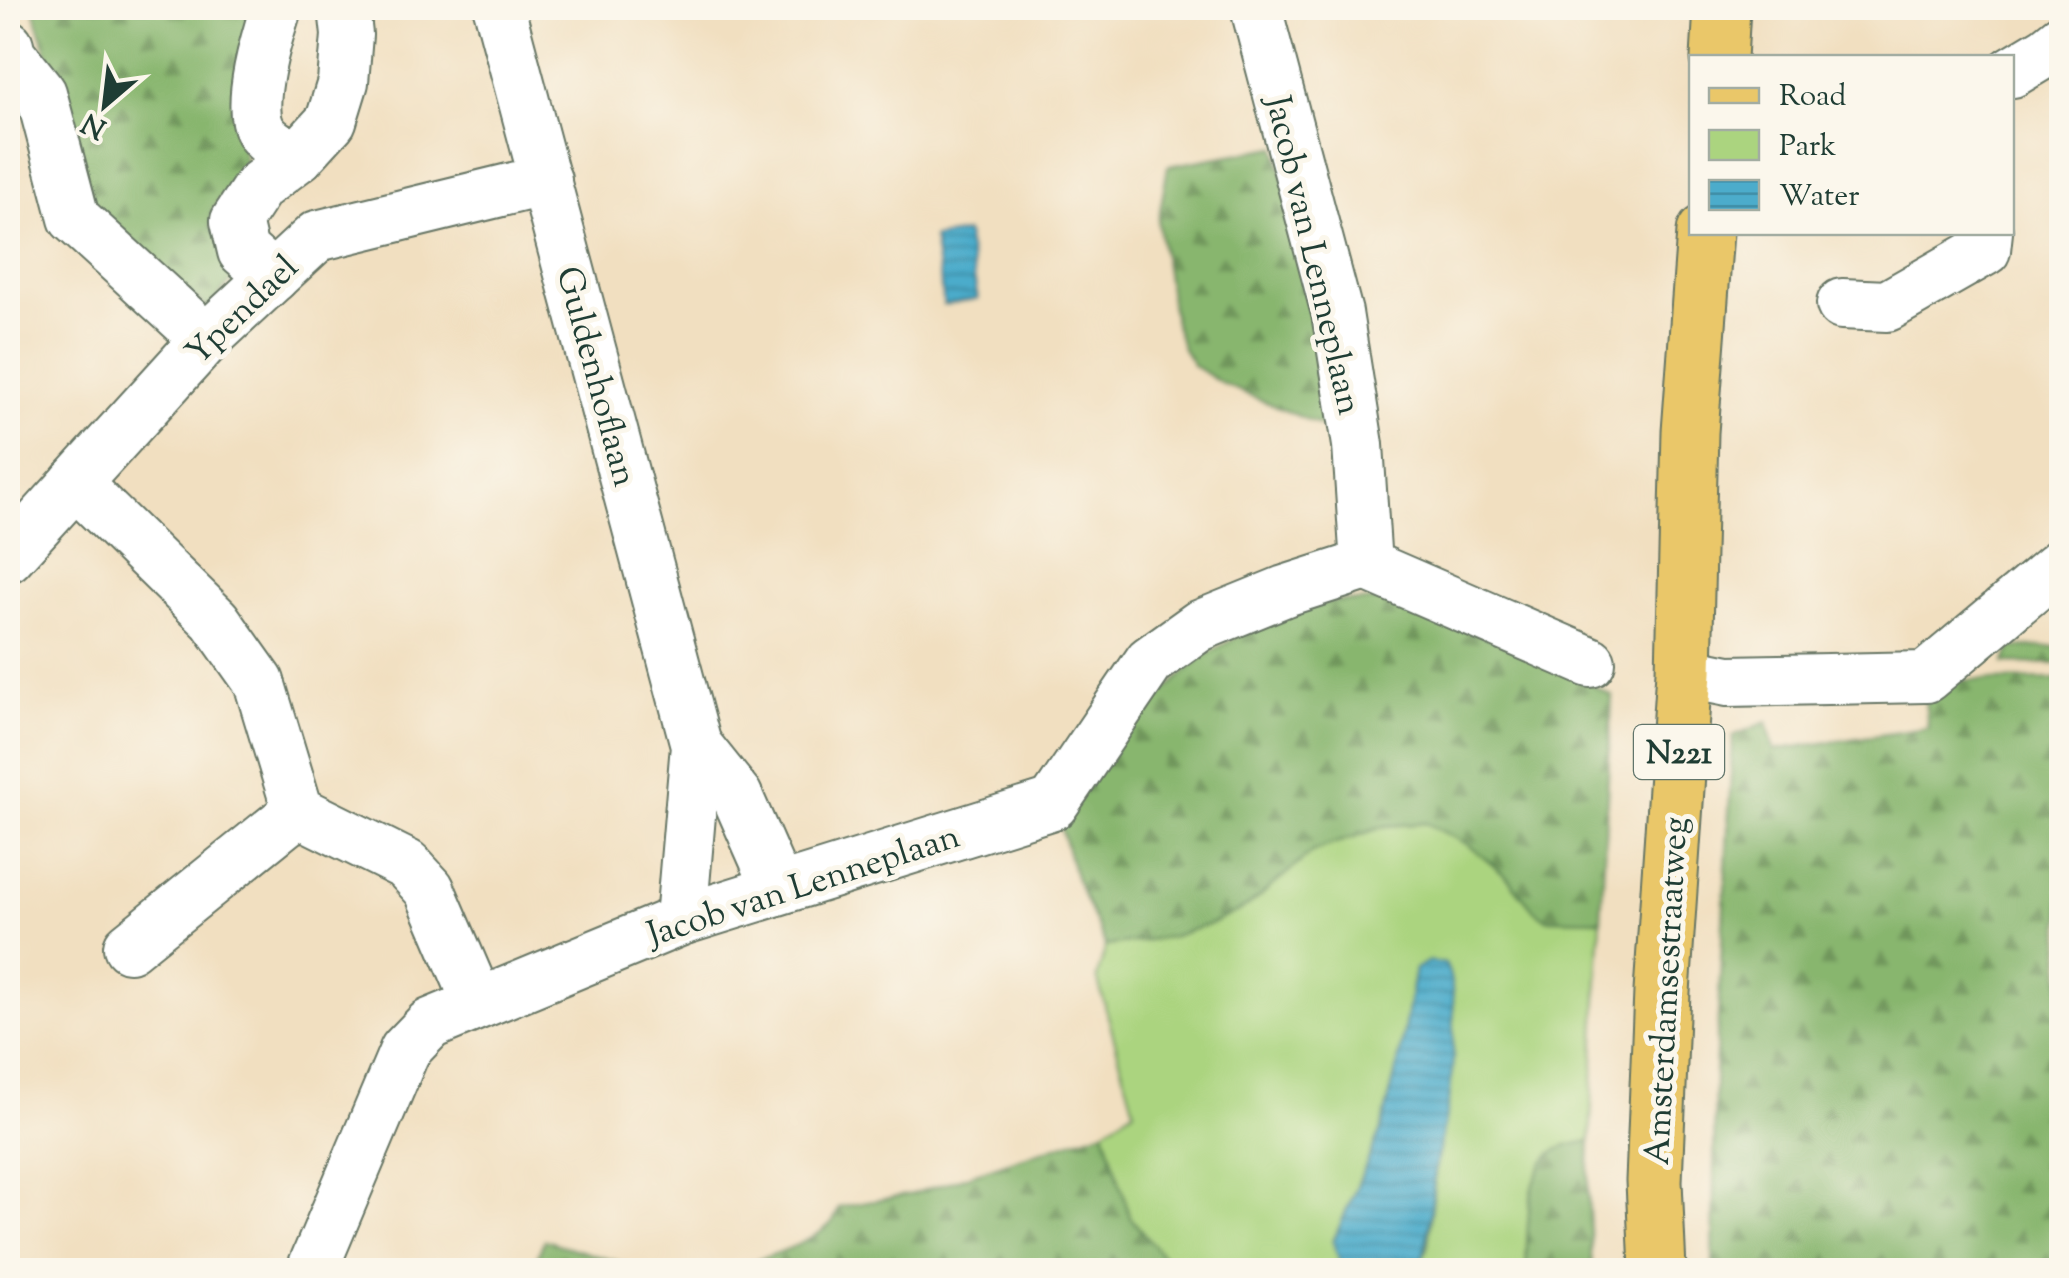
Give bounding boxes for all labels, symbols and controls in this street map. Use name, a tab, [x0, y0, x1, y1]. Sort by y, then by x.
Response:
north arrow	[55, 55, 155, 155]
legend	[1689, 55, 2014, 235]
text: Road	[1779, 76, 1846, 119]
street label: Jacob van Lenneplaan	[1250, 89, 1373, 420]
text: N	[75, 102, 114, 147]
text: Park	[1779, 126, 1836, 169]
text: Water	[1779, 176, 1860, 219]
street label: Ypendael	[175, 244, 312, 378]
street label: Guldenhoflaan	[541, 261, 648, 493]
road number: N221	[1634, 725, 1724, 779]
street label: Jacob van Lenneplaan	[639, 813, 967, 963]
street label: Amsterdamsestraatweg	[1634, 816, 1703, 1167]

